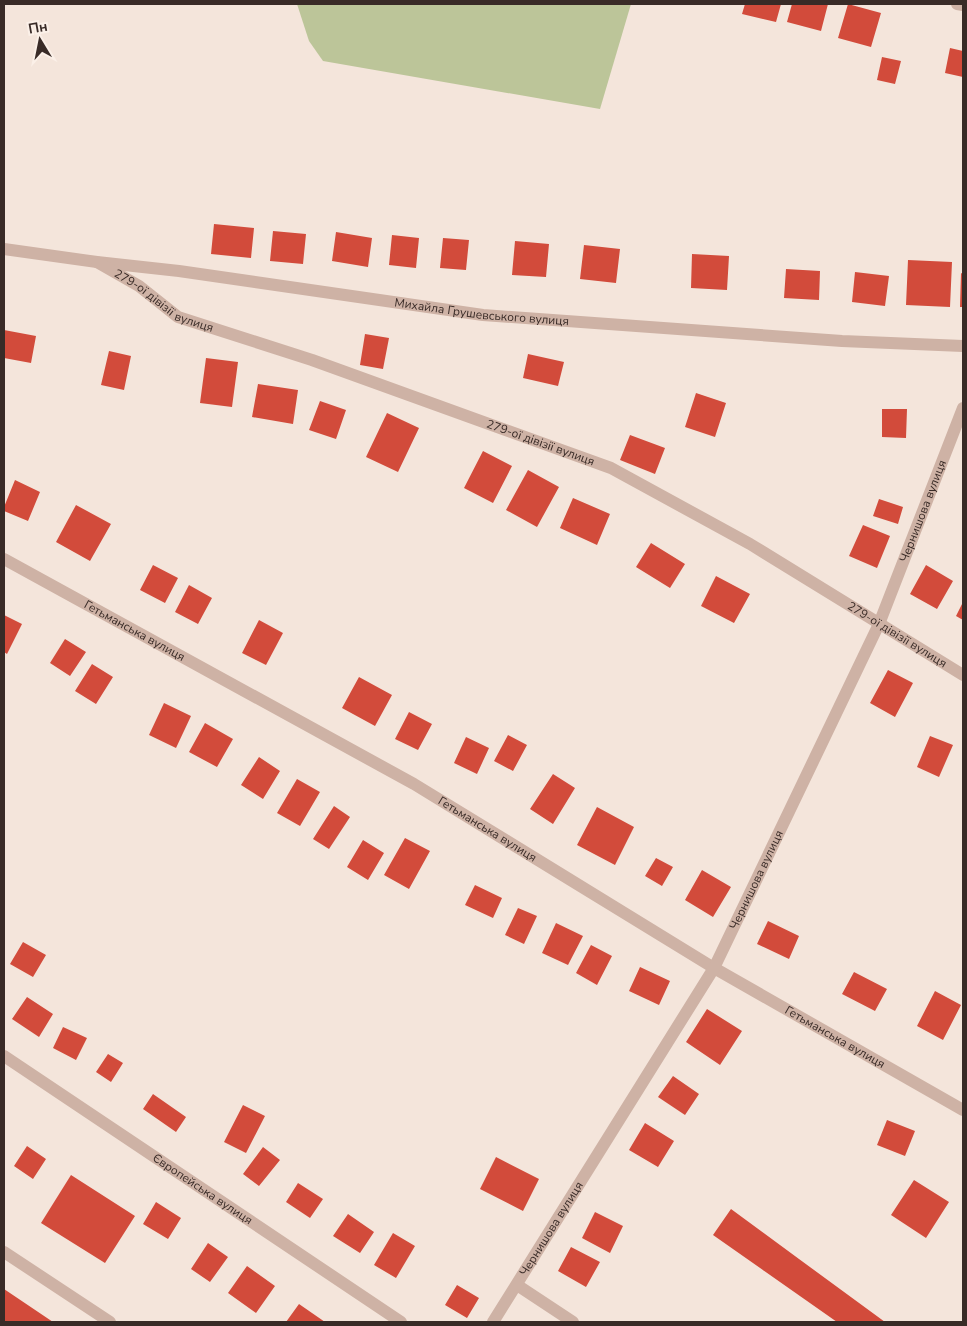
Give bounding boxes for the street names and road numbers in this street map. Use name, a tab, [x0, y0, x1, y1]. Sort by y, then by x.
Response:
street label: 279-ої дівізії вулиця	[111, 265, 216, 336]
street label: Михайла Грушевського вулиця	[393, 294, 570, 329]
street label: 279-ої дівізії вулиця	[484, 416, 597, 469]
street label: Чернишова вулиця	[896, 458, 950, 565]
street label: Гетьманська вулиця	[81, 597, 188, 665]
street label: 279-ої дівізії вулиця	[844, 598, 950, 671]
street label: Гетьманська вулиця	[435, 793, 540, 865]
street label: Чернишова вулиця	[726, 828, 787, 932]
street label: Гетьманська вулиця	[782, 1002, 888, 1072]
street label: Європейська вулиця	[149, 1150, 256, 1228]
street label: Чернишова вулиця	[516, 1178, 587, 1279]

